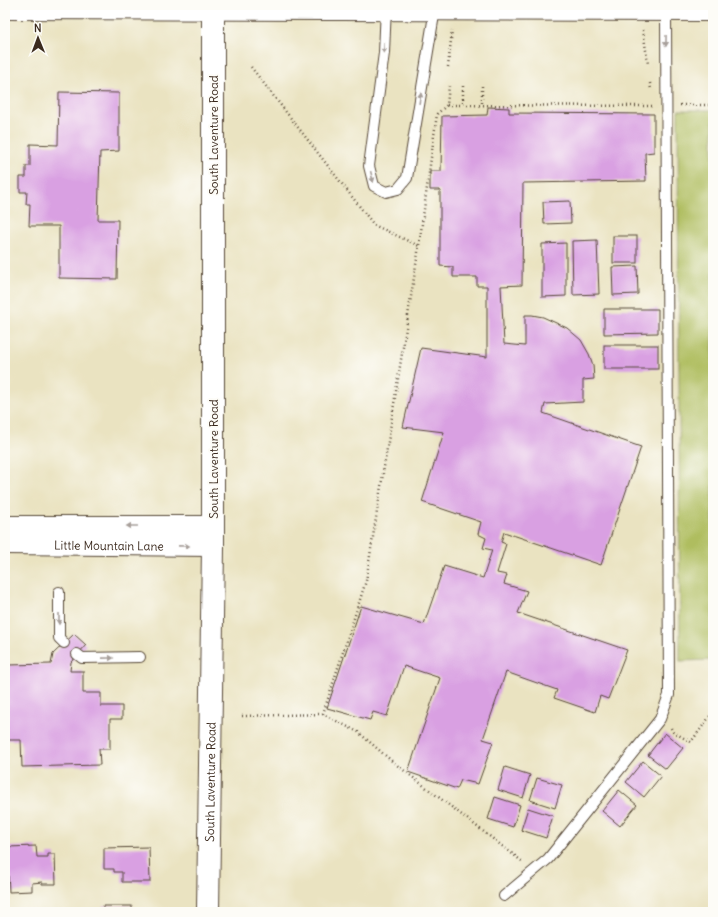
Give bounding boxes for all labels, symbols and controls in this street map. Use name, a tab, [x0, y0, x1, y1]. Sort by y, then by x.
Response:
north arrow	[18, 18, 58, 58]
text: N	[34, 21, 42, 35]
one-way arrow	[663, 35, 669, 48]
one-way arrow	[380, 42, 387, 54]
street label: South Laventure Road	[206, 75, 221, 195]
one-way arrow	[417, 92, 423, 105]
one-way arrow	[369, 171, 375, 183]
street label: South Laventure Road	[206, 399, 221, 519]
one-way arrow	[125, 523, 138, 529]
street label: Little Mountain Lane	[54, 537, 164, 553]
one-way arrow	[178, 543, 191, 549]
one-way arrow	[56, 613, 62, 626]
one-way arrow	[102, 654, 114, 661]
street label: South Laventure Road	[201, 722, 218, 842]

